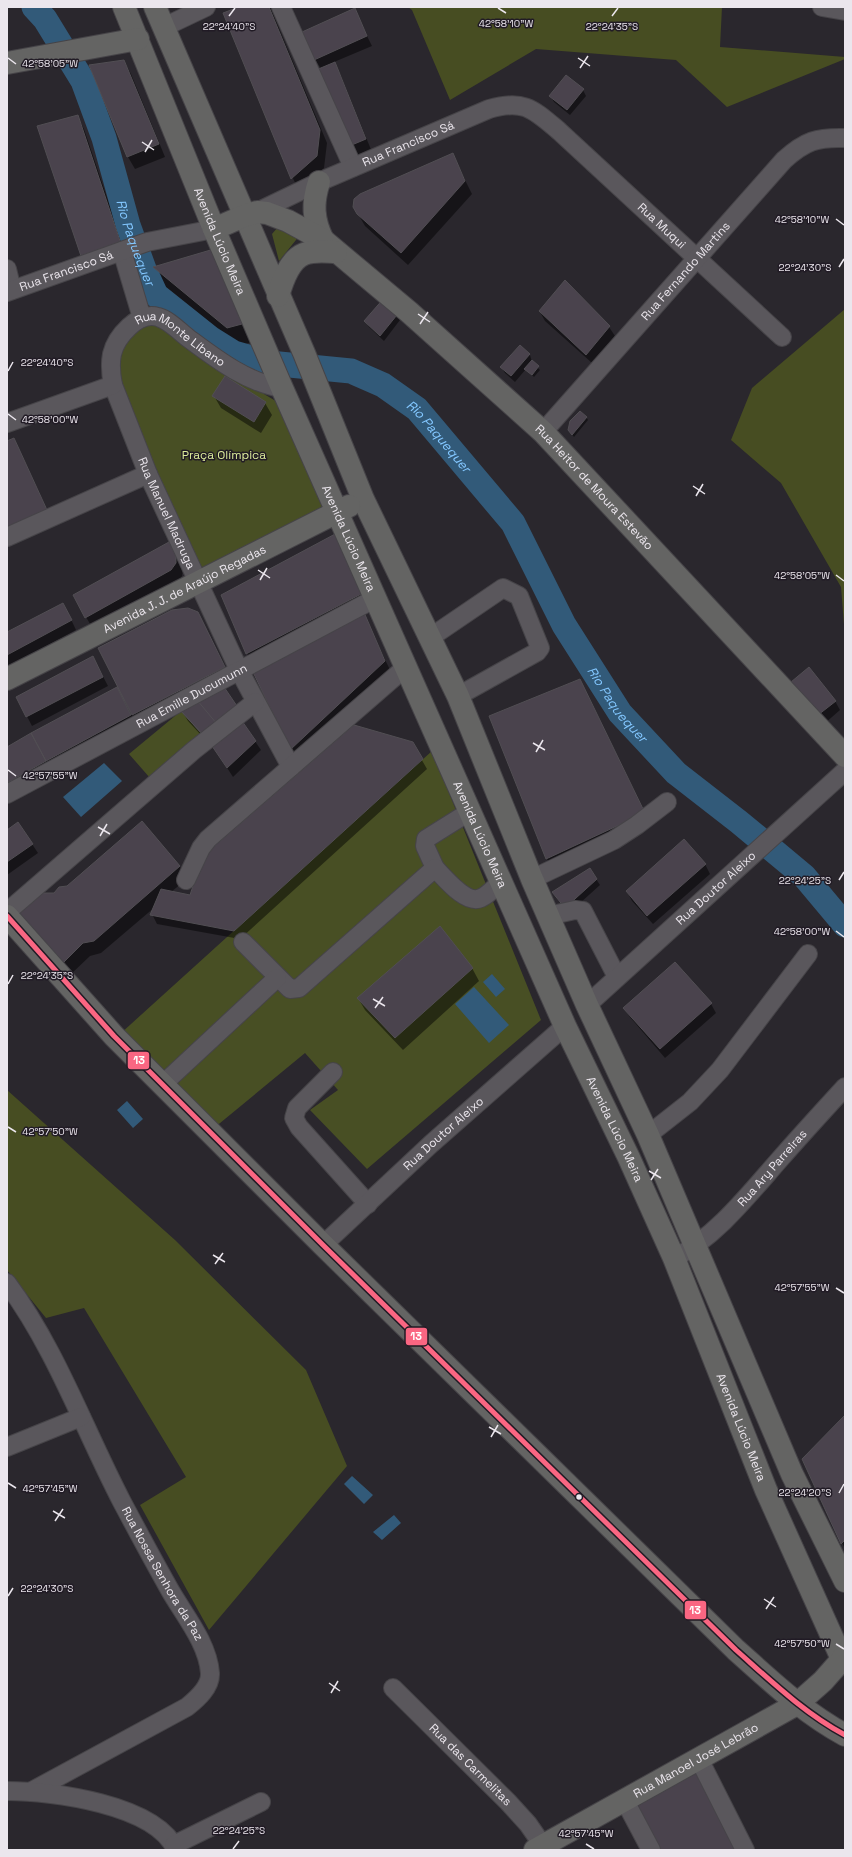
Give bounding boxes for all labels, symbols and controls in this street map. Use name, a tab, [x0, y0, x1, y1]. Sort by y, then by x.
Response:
text: 42°58'10"W	[479, 17, 533, 30]
text: 22°24'40"S	[203, 20, 255, 33]
text: 22°24'35"S	[586, 20, 638, 33]
text: 42°58'05"W	[22, 57, 78, 70]
street label: Rua Francisco Sá	[360, 117, 457, 170]
street label: Avenida Lúcio Meira	[190, 185, 249, 297]
water label: Rio Paquequer	[113, 197, 160, 290]
street label: Rua Muqui	[634, 199, 689, 252]
text: 42°58'10"W	[775, 213, 829, 226]
street label: Rua Fernando Martins	[638, 218, 734, 324]
street label: Rua Francisco Sá	[17, 247, 115, 295]
text: 22°24'30"S	[779, 261, 831, 274]
street label: Rua Monte Líbano	[132, 308, 228, 370]
text: 22°24'40"S	[21, 356, 73, 369]
water label: Rio Paquequer	[404, 396, 477, 477]
text: 42°58'00"W	[22, 413, 79, 426]
street label: Rua Heitor de Moura Estevão	[532, 421, 657, 553]
park label: Praça Olímpica	[182, 447, 266, 463]
street label: Rua Manuel Madruga	[134, 455, 199, 572]
street label: Avenida Lúcio Meira	[318, 483, 379, 594]
street label: Avenida J. J. de Araújo Regadas	[100, 541, 269, 637]
text: 42°58'05"W	[774, 569, 830, 582]
street label: Rua Emille Ducumunn	[133, 660, 250, 732]
water label: Rio Paquequer	[584, 663, 653, 747]
text: 42°57'55"W	[22, 769, 78, 782]
street label: Avenida Lúcio Meira	[449, 779, 511, 890]
street label: Rua Doutor Aleixo	[673, 848, 759, 929]
text: 22°24'25"S	[779, 874, 831, 887]
text: 42°58'00"W	[774, 925, 831, 938]
text: 22°24'35"S	[21, 969, 73, 982]
line badge: 13	[127, 1051, 150, 1070]
text: 13	[133, 1053, 145, 1067]
street label: Avenida Lúcio Meira	[583, 1074, 647, 1184]
street label: Rua Doutor Aleixo	[400, 1093, 487, 1174]
text: 42°57'50"W	[22, 1125, 78, 1138]
street label: Rua Ary Parreiras	[734, 1126, 810, 1210]
text: 42°57'55"W	[774, 1281, 830, 1294]
line badge: 13	[405, 1327, 428, 1346]
text: 13	[410, 1329, 422, 1343]
street label: Avenida Lúcio Meira	[713, 1371, 770, 1484]
text: 42°57'45"W	[23, 1482, 78, 1495]
text: 22°24'20"S	[779, 1486, 831, 1499]
unlabelled marker	[574, 1492, 584, 1502]
street label: Rua Nossa Senhora da Paz	[118, 1504, 207, 1643]
text: 22°24'30"S	[21, 1582, 73, 1595]
line badge: 13	[684, 1600, 707, 1620]
text: 13	[689, 1603, 701, 1617]
text: 42°57'50"W	[774, 1637, 830, 1650]
street label: Rua Manoel José Lebrão	[630, 1719, 761, 1802]
street label: Rua das Carmelitas	[426, 1720, 515, 1809]
text: 22°24'25"S	[213, 1824, 265, 1837]
text: 42°57'45"W	[559, 1827, 614, 1840]

